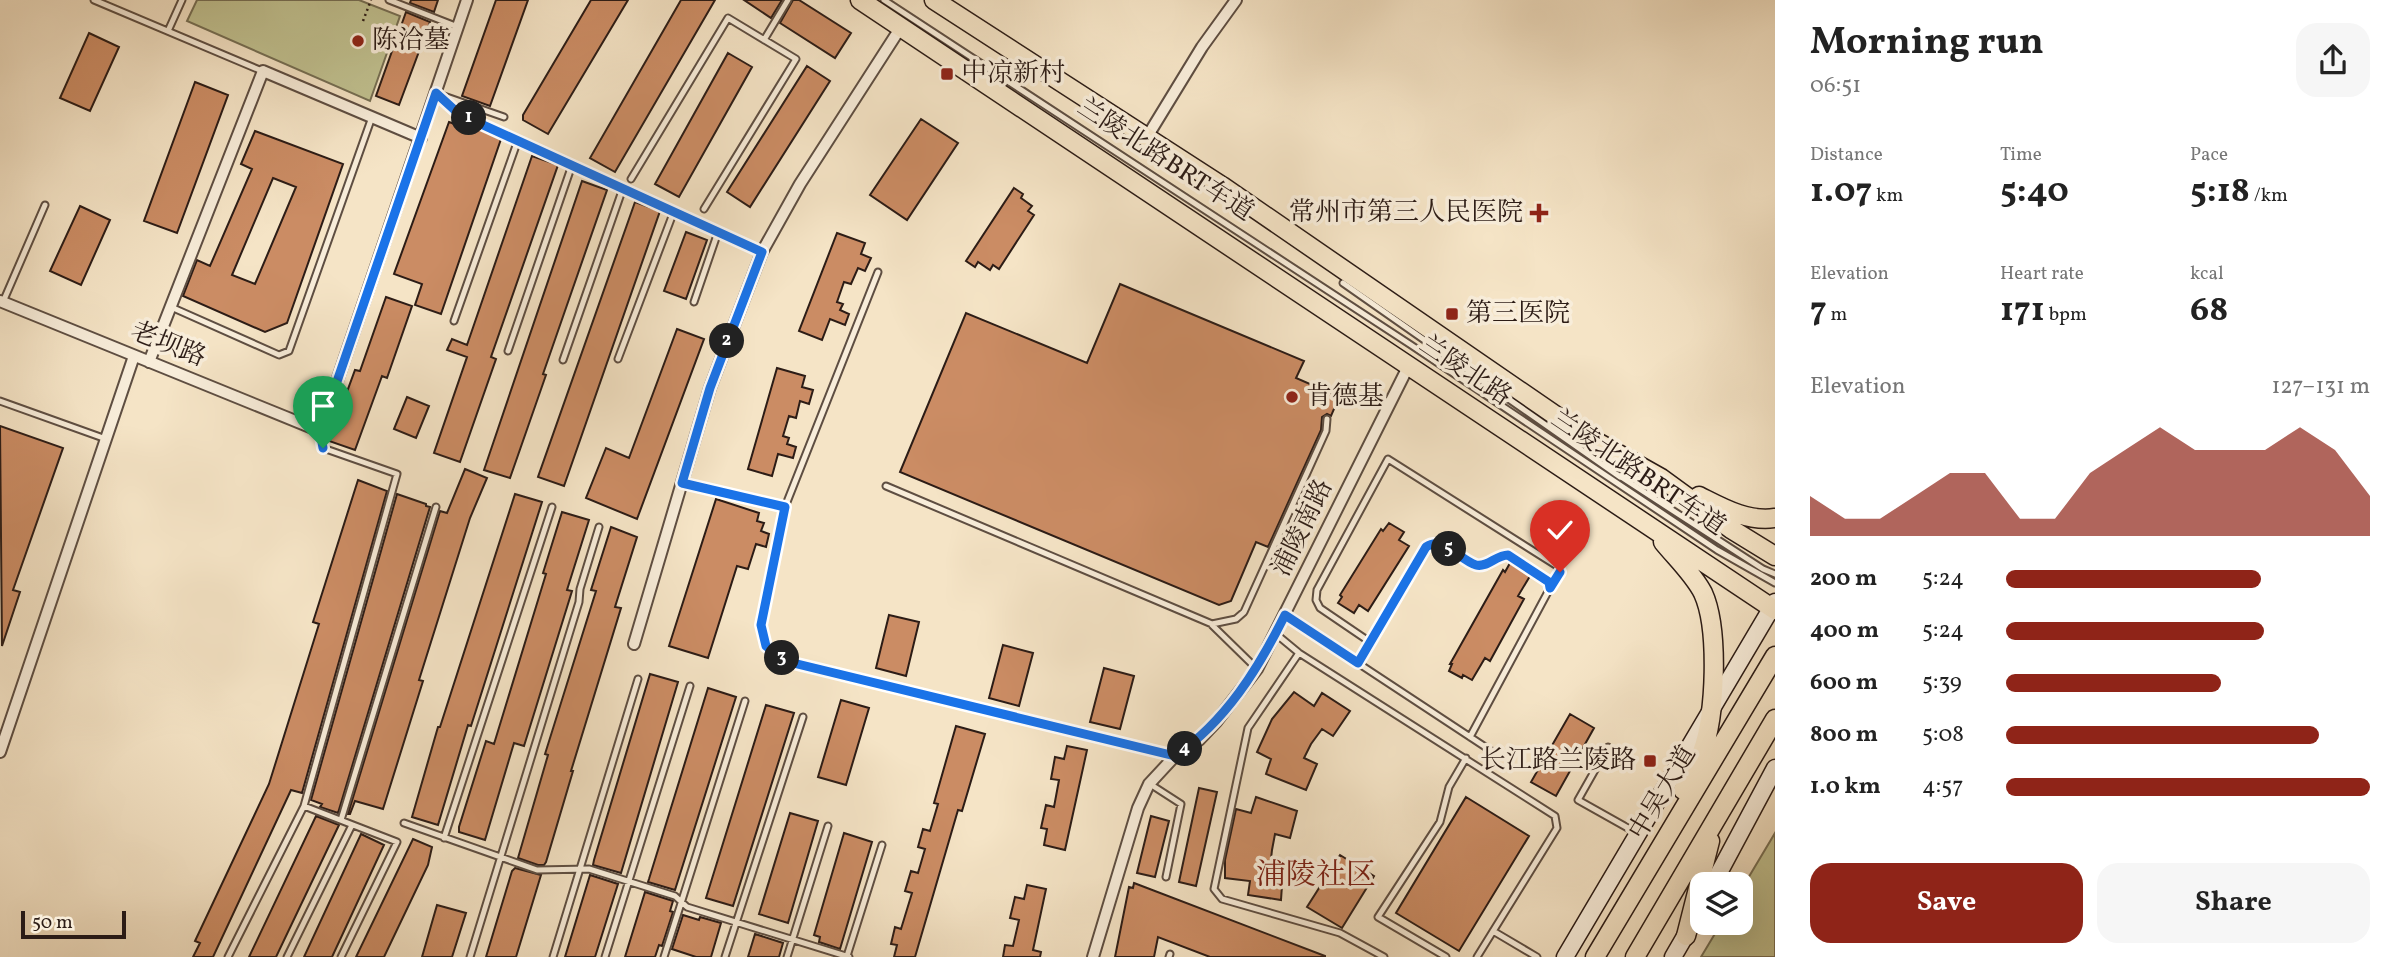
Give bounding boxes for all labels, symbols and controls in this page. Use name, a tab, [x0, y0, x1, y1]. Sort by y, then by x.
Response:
text: Morning run	[1810, 17, 2044, 70]
place label: 陈洽墓	[372, 23, 450, 59]
button: share	[2296, 23, 2370, 97]
marker: 陈洽墓	[350, 33, 366, 49]
place label: 中凉新村	[961, 56, 1065, 92]
marker: 中凉新村	[939, 66, 955, 82]
text: 06:51	[1810, 70, 1861, 102]
street label: 兰陵北路BRT车道	[1070, 90, 1260, 230]
pin: 1	[452, 100, 486, 136]
text: 1	[465, 104, 472, 130]
text: Distance	[1810, 142, 1883, 168]
text: Time	[2000, 142, 2042, 168]
text: Pace	[2190, 142, 2228, 168]
text: 1.07	[1810, 168, 1872, 216]
text: 5:40	[2000, 168, 2069, 216]
text: 5:18	[2190, 168, 2250, 216]
text: km	[1872, 183, 1903, 209]
text: /km	[2250, 183, 2288, 209]
place label: 常州市第三人民医院	[1289, 195, 1523, 231]
marker: 常州市第三人民医院	[1529, 203, 1549, 223]
text: Elevation	[1810, 261, 1889, 287]
text: Heart rate	[2000, 261, 2084, 287]
text: kcal	[2190, 261, 2224, 287]
text: 7	[1810, 287, 1827, 335]
text: 171	[2000, 287, 2045, 335]
text: 68	[2190, 287, 2228, 335]
place label: 第三医院	[1466, 296, 1570, 332]
text: m	[1827, 302, 1847, 328]
text: bpm	[2045, 302, 2087, 328]
marker: 第三医院	[1444, 306, 1460, 322]
street label: 老坝路	[125, 314, 211, 376]
pin: 2	[710, 324, 744, 358]
text: 2	[722, 327, 731, 353]
street label: 兰陵北路	[1412, 327, 1518, 415]
text: Elevation	[1810, 371, 1906, 403]
text: 127–131 m	[2271, 371, 2370, 403]
pin	[293, 376, 353, 448]
place label: 肯德基	[1306, 379, 1384, 415]
icon: arrive	[304, 387, 342, 425]
marker: 肯德基	[1284, 389, 1300, 405]
street label: 兰陵北路BRT车道	[1544, 401, 1732, 545]
street label: 浦陵南路	[1264, 473, 1342, 583]
pin	[1530, 500, 1590, 572]
icon: check	[1541, 511, 1579, 549]
pin: 5	[1432, 532, 1466, 566]
text: 5	[1444, 535, 1453, 561]
text: 200 m	[1810, 563, 1877, 595]
text: 5:24	[1922, 563, 1964, 595]
text: 400 m	[1810, 615, 1879, 647]
text: 5:24	[1922, 615, 1964, 647]
pin: 3	[764, 640, 800, 676]
text: 3	[777, 644, 786, 670]
text: 600 m	[1810, 667, 1878, 699]
text: 5:39	[1922, 667, 1962, 699]
text: 800 m	[1810, 719, 1878, 751]
text: 5:08	[1922, 719, 1964, 751]
pin: 4	[1168, 732, 1202, 766]
text: 4	[1179, 735, 1190, 761]
street label: 中吴大道	[1621, 739, 1705, 847]
place label: 长江路兰陵路	[1480, 743, 1636, 779]
marker: 长江路兰陵路	[1642, 753, 1658, 769]
text: 1.0 km	[1810, 771, 1881, 803]
text: 4:57	[1922, 771, 1963, 803]
district label: 浦陵社区	[1256, 855, 1376, 897]
button: Save	[1810, 863, 2083, 943]
button: Share	[2097, 863, 2370, 943]
map controls	[1690, 872, 1753, 935]
button: layers	[1690, 872, 1753, 935]
scale bar	[21, 908, 126, 940]
text: 50 m	[32, 910, 73, 936]

